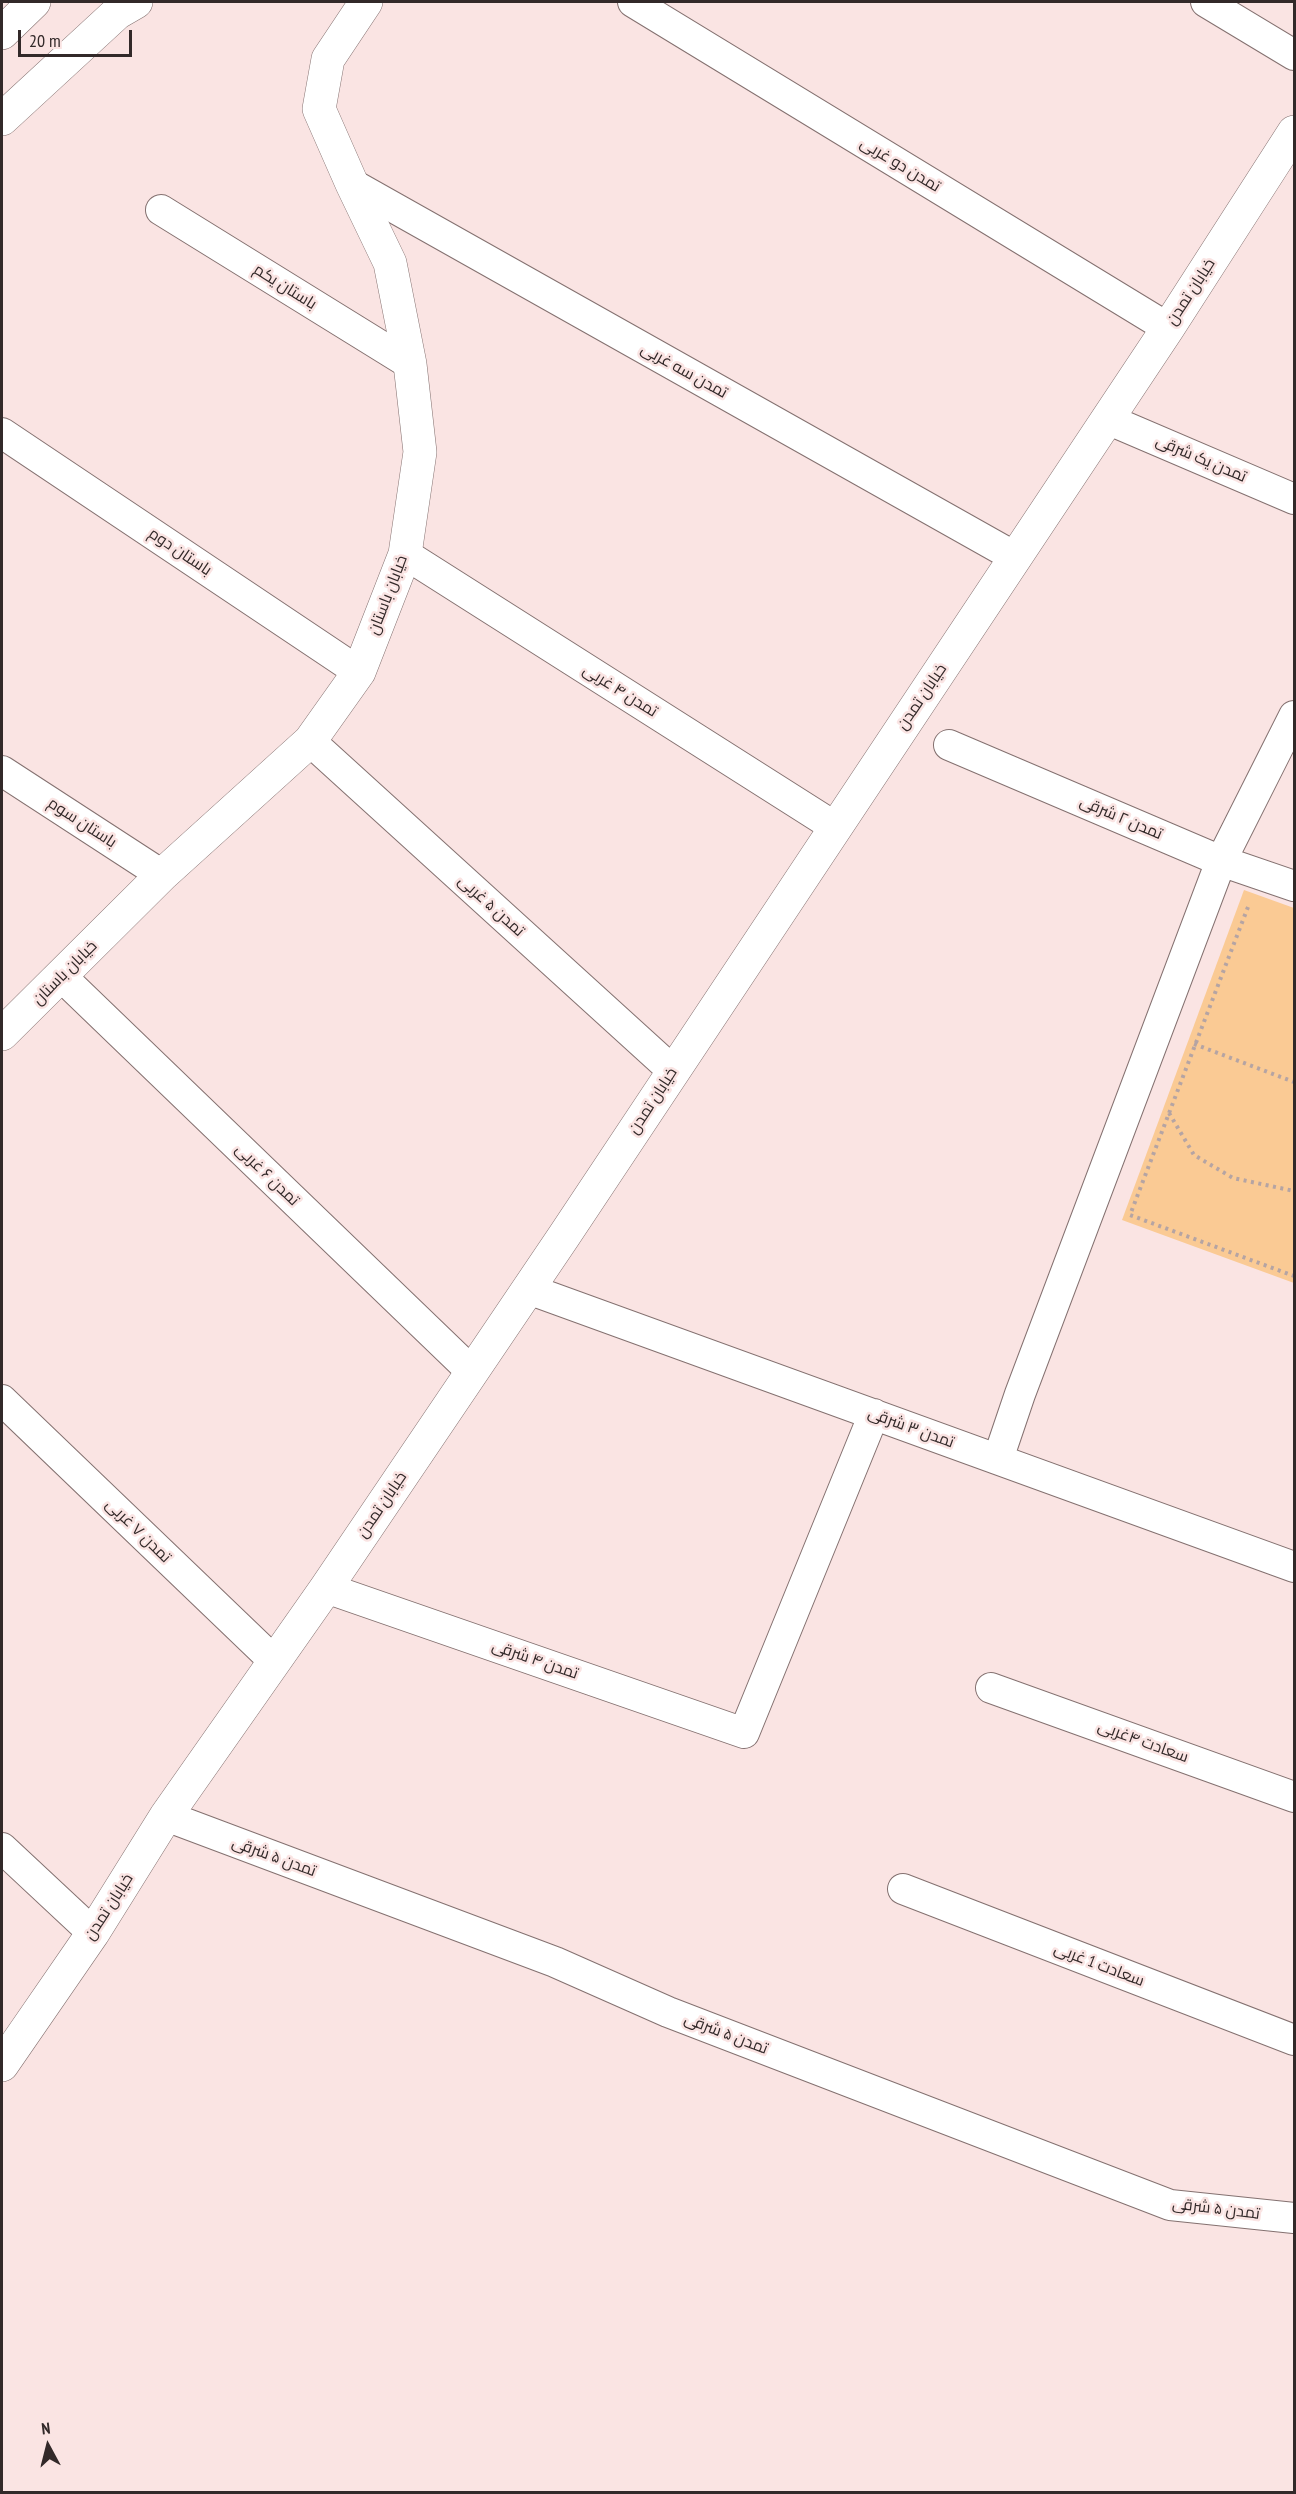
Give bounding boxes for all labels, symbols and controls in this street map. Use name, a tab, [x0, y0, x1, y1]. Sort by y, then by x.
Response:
scale bar	[21, 18, 135, 56]
text: 20 m	[29, 29, 61, 52]
street label: تمدن دو غربی	[856, 134, 944, 196]
street label: خیابان تمدن	[1162, 255, 1220, 329]
street label: باستان یکم	[250, 260, 320, 314]
street label: تمدن سه غربی	[637, 339, 731, 403]
street label: تمدن یک شرقی	[1153, 431, 1249, 487]
street label: باستان دوم	[145, 524, 215, 580]
street label: خیابان باستان	[364, 553, 412, 637]
street label: خیابان تمدن	[893, 660, 951, 734]
street label: تمدن ۴ غربی	[579, 661, 661, 721]
street label: تمدن ۲ شرقی	[1077, 792, 1165, 844]
street label: باستان سوم	[44, 794, 120, 852]
street label: تمدن ۵ غربی	[454, 871, 528, 941]
street label: خیابان باستان	[29, 937, 101, 1009]
street label: خیابان تمدن	[624, 1064, 682, 1138]
street label: تمدن ۶ غربی	[231, 1140, 303, 1210]
street label: تمدن ۳ شرقی	[865, 1404, 957, 1452]
street label: خیابان تمدن	[353, 1468, 411, 1542]
street label: تمدن ۷ غربی	[101, 1495, 175, 1567]
street label: تمدن ۴ شرقی	[489, 1636, 581, 1684]
street label: سعادت ۴غربی	[1095, 1717, 1191, 1767]
street label: تمدن ۵ شرقی	[229, 1833, 319, 1881]
street label: خیابان تمدن	[80, 1870, 138, 1944]
street label: سعادت 1 غربی	[1051, 1939, 1147, 1991]
street label: تمدن ۵ شرقی	[681, 2009, 771, 2059]
street label: تمدن ۵ شرقی	[1171, 2194, 1261, 2224]
north arrow	[18, 2416, 78, 2476]
text: N	[40, 2418, 51, 2439]

